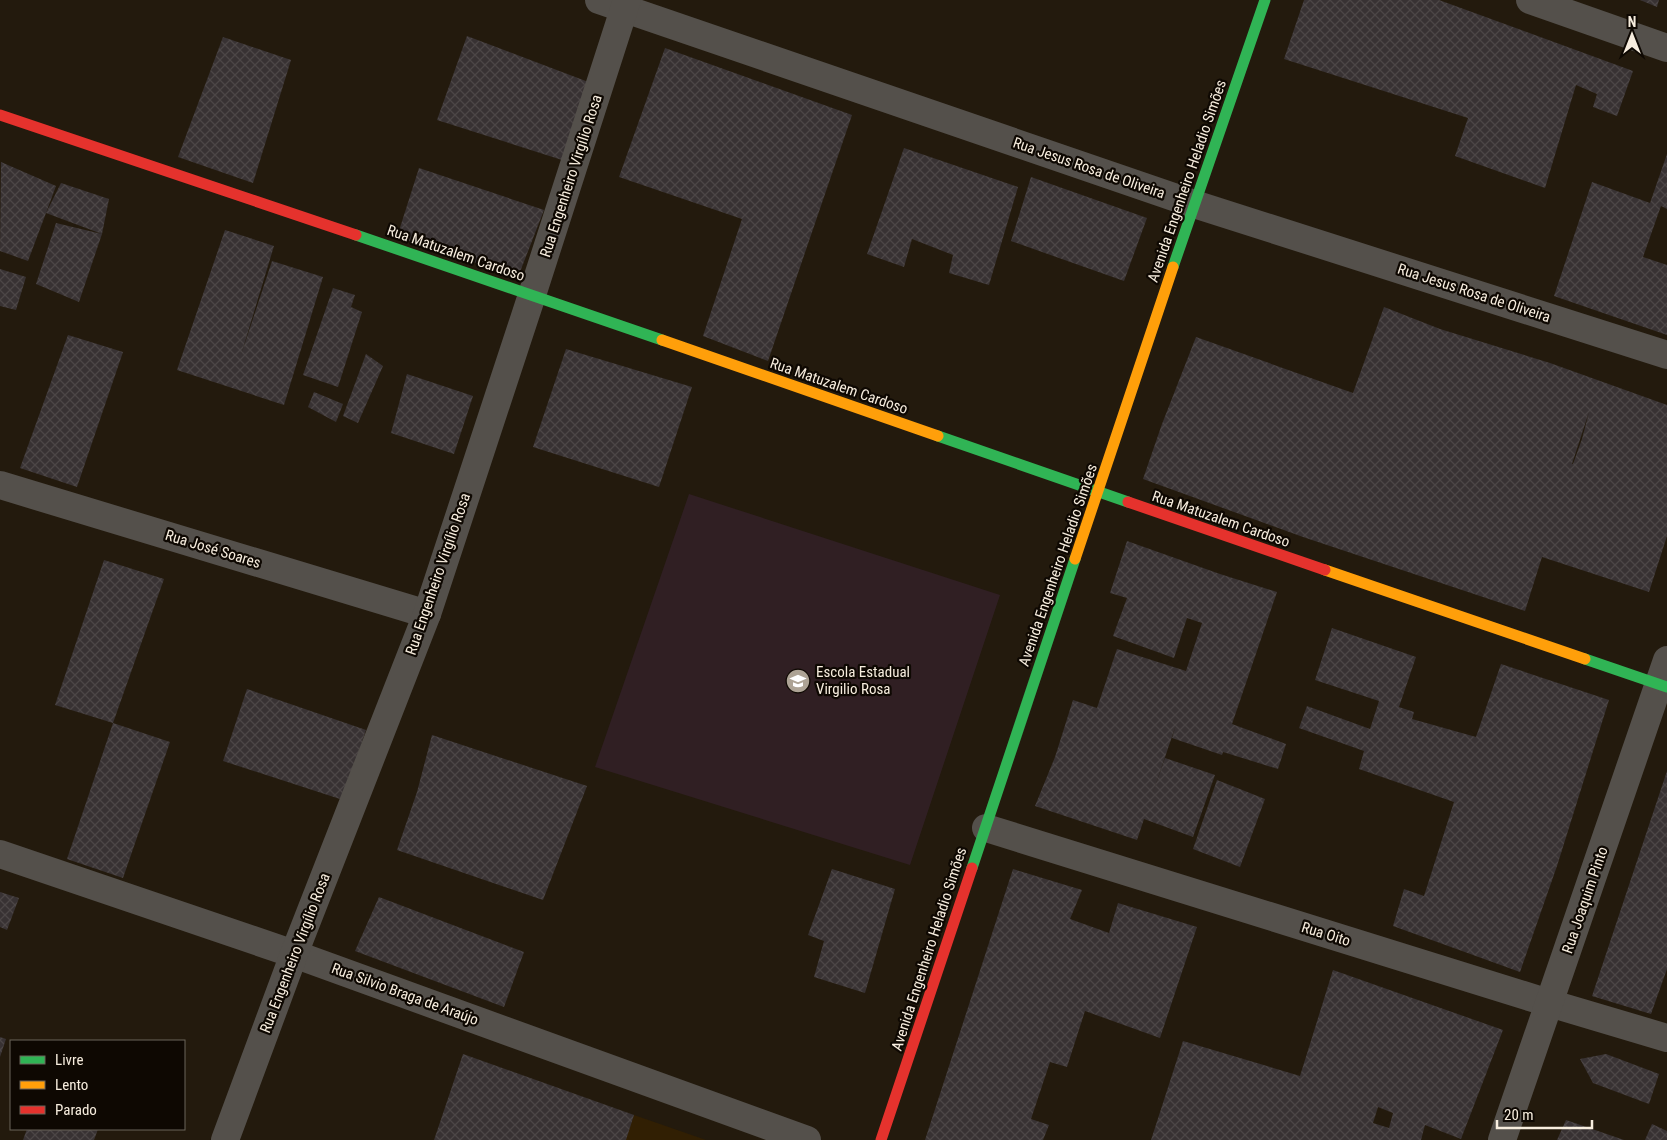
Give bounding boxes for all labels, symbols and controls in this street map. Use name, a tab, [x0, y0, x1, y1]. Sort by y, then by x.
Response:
north arrow	[1607, 10, 1657, 60]
text: N	[1628, 14, 1636, 30]
street label: Avenida Engenheiro Heladio Simões	[1144, 77, 1230, 284]
street label: Rua Engenheiro Virgílio Rosa	[536, 92, 606, 260]
street label: Rua Jesus Rosa de Oliveira	[1011, 134, 1167, 202]
street label: Rua Matuzalem Cardoso	[385, 221, 527, 285]
street label: Rua Jesus Rosa de Oliveira	[1395, 260, 1553, 326]
street label: Rua Matuzalem Cardoso	[768, 354, 910, 418]
street label: Avenida Engenheiro Heladio Simões	[1015, 461, 1101, 668]
street label: Rua Matuzalem Cardoso	[1150, 487, 1292, 551]
street label: Rua Engenheiro Virgílio Rosa	[402, 491, 474, 657]
street label: Rua José Soares	[163, 526, 263, 572]
place label: Escola Estadual Virgilio Rosa	[816, 663, 910, 698]
school or university icon: Escola Estadual Virgilio Rosa	[785, 668, 811, 694]
street label: Rua Joaquim Pinto	[1558, 844, 1612, 956]
street label: Avenida Engenheiro Heladio Simões	[888, 845, 970, 1053]
street label: Rua Engenheiro Virgílio Rosa	[256, 870, 334, 1036]
street label: Rua Oito	[1299, 918, 1353, 950]
street label: Rua Silvio Braga de Araújo	[329, 959, 481, 1029]
legend	[10, 1040, 185, 1130]
text: Livre	[55, 1051, 83, 1069]
text: Lento	[55, 1076, 88, 1094]
scale bar	[1497, 1098, 1592, 1130]
text: Parado	[55, 1101, 97, 1119]
text: 20 m	[1504, 1106, 1534, 1124]

